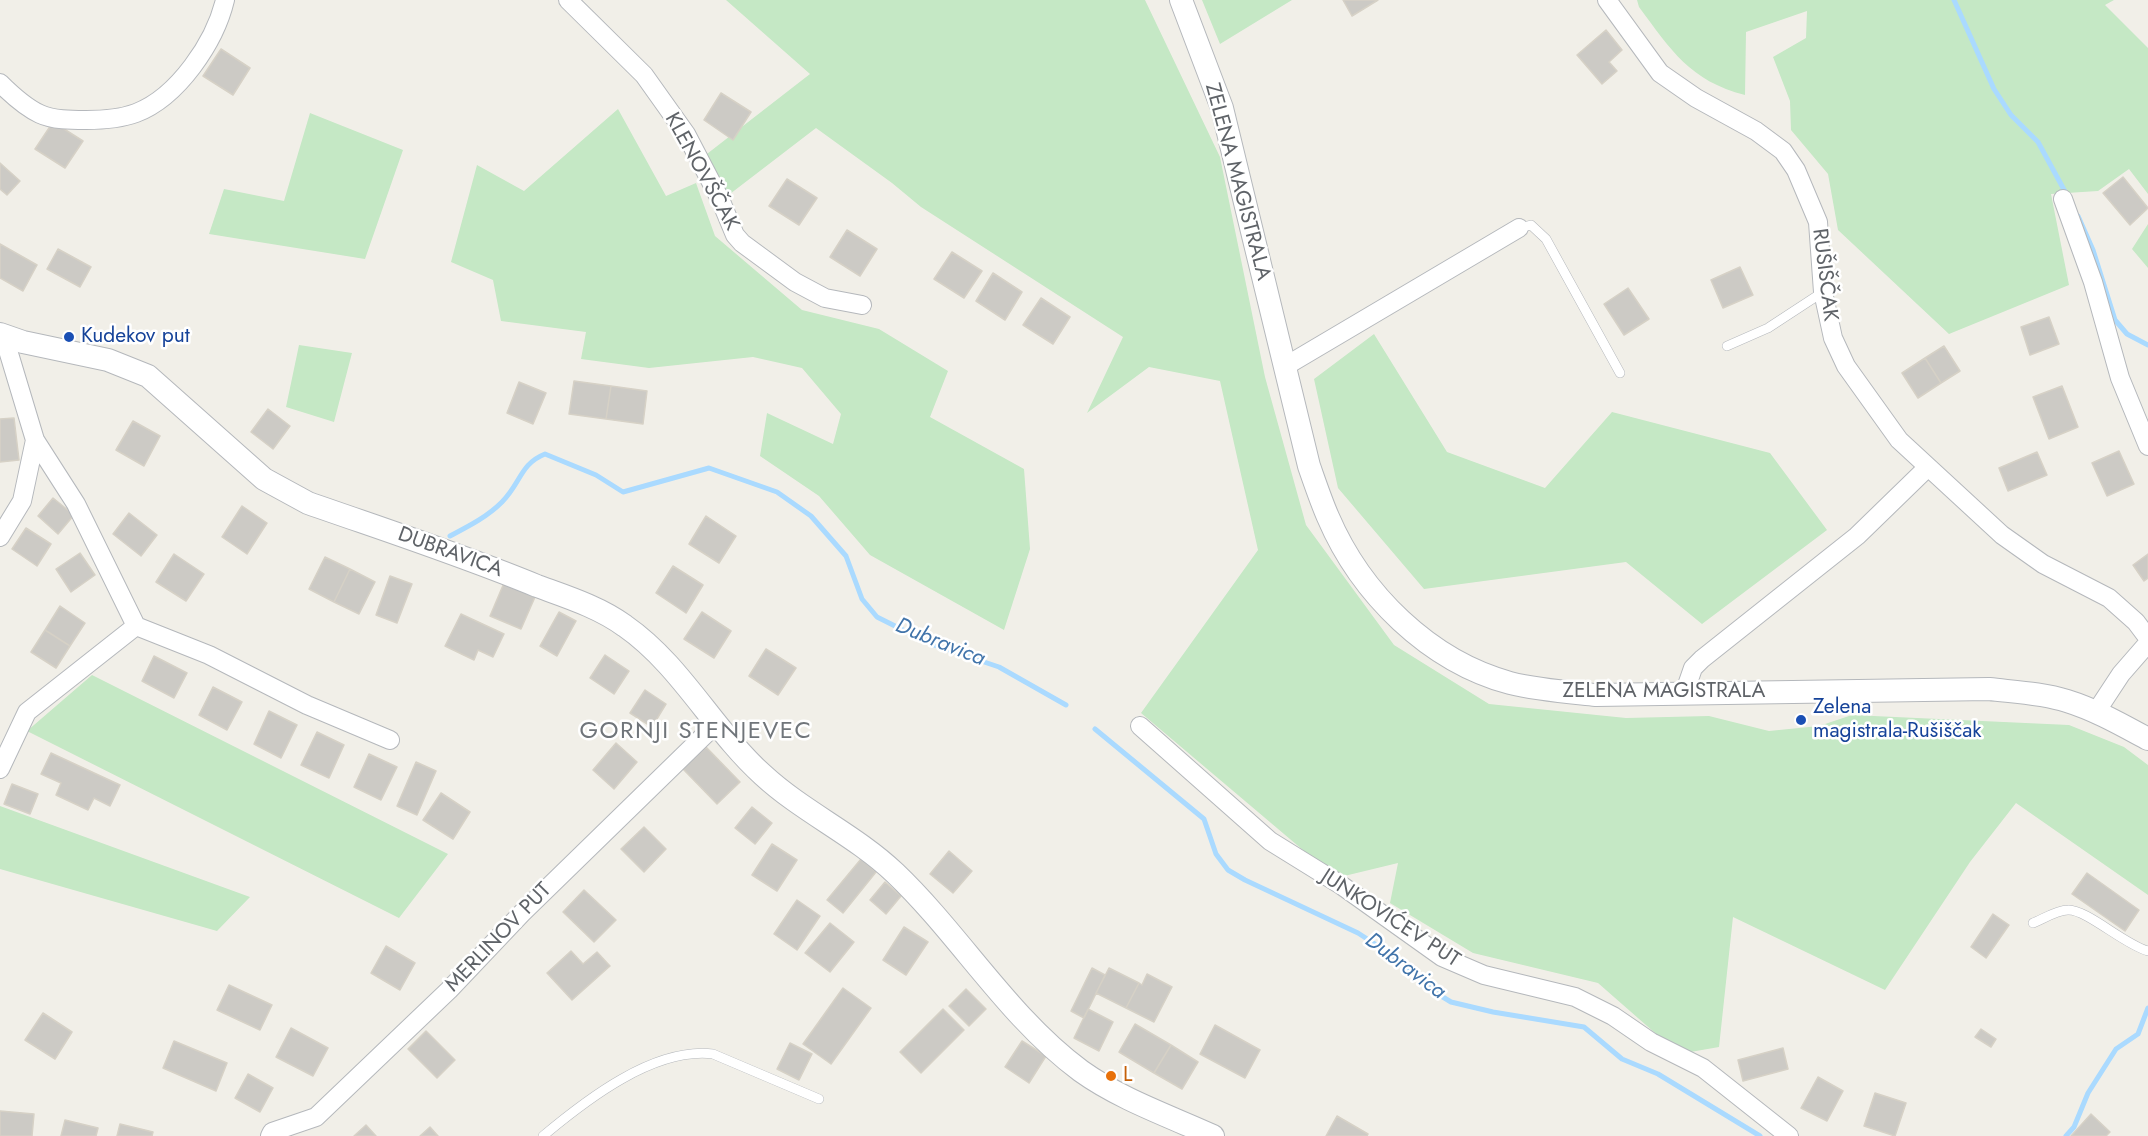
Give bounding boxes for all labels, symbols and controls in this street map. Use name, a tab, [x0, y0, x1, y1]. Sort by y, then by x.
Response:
street label: ZELENA MAGISTRALA	[1199, 81, 1275, 283]
street label: KLENOVŠČAK	[658, 109, 744, 235]
street label: RUŠIŠČAK	[1806, 227, 1842, 323]
place label: Kudekov put	[81, 324, 190, 350]
marker: Kudekov put	[62, 330, 76, 344]
street label: DUBRAVICA	[394, 522, 506, 584]
water label: Dubravica	[891, 613, 989, 673]
street label: ZELENA MAGISTRALA	[1563, 679, 1765, 705]
place label: Zelena magistrala-Rušiščak	[1813, 695, 1982, 745]
marker: Zelena magistrala-Rušiščak	[1794, 713, 1808, 727]
district label: GORNJI STENJEVEC	[580, 718, 812, 746]
street label: JUNKOVIĆEV PUT	[1316, 865, 1464, 973]
street label: MERLINOV PUT	[441, 878, 557, 998]
water label: Dubravica	[1359, 928, 1451, 1006]
place label: L	[1123, 1063, 1132, 1089]
marker: L	[1104, 1069, 1118, 1083]

